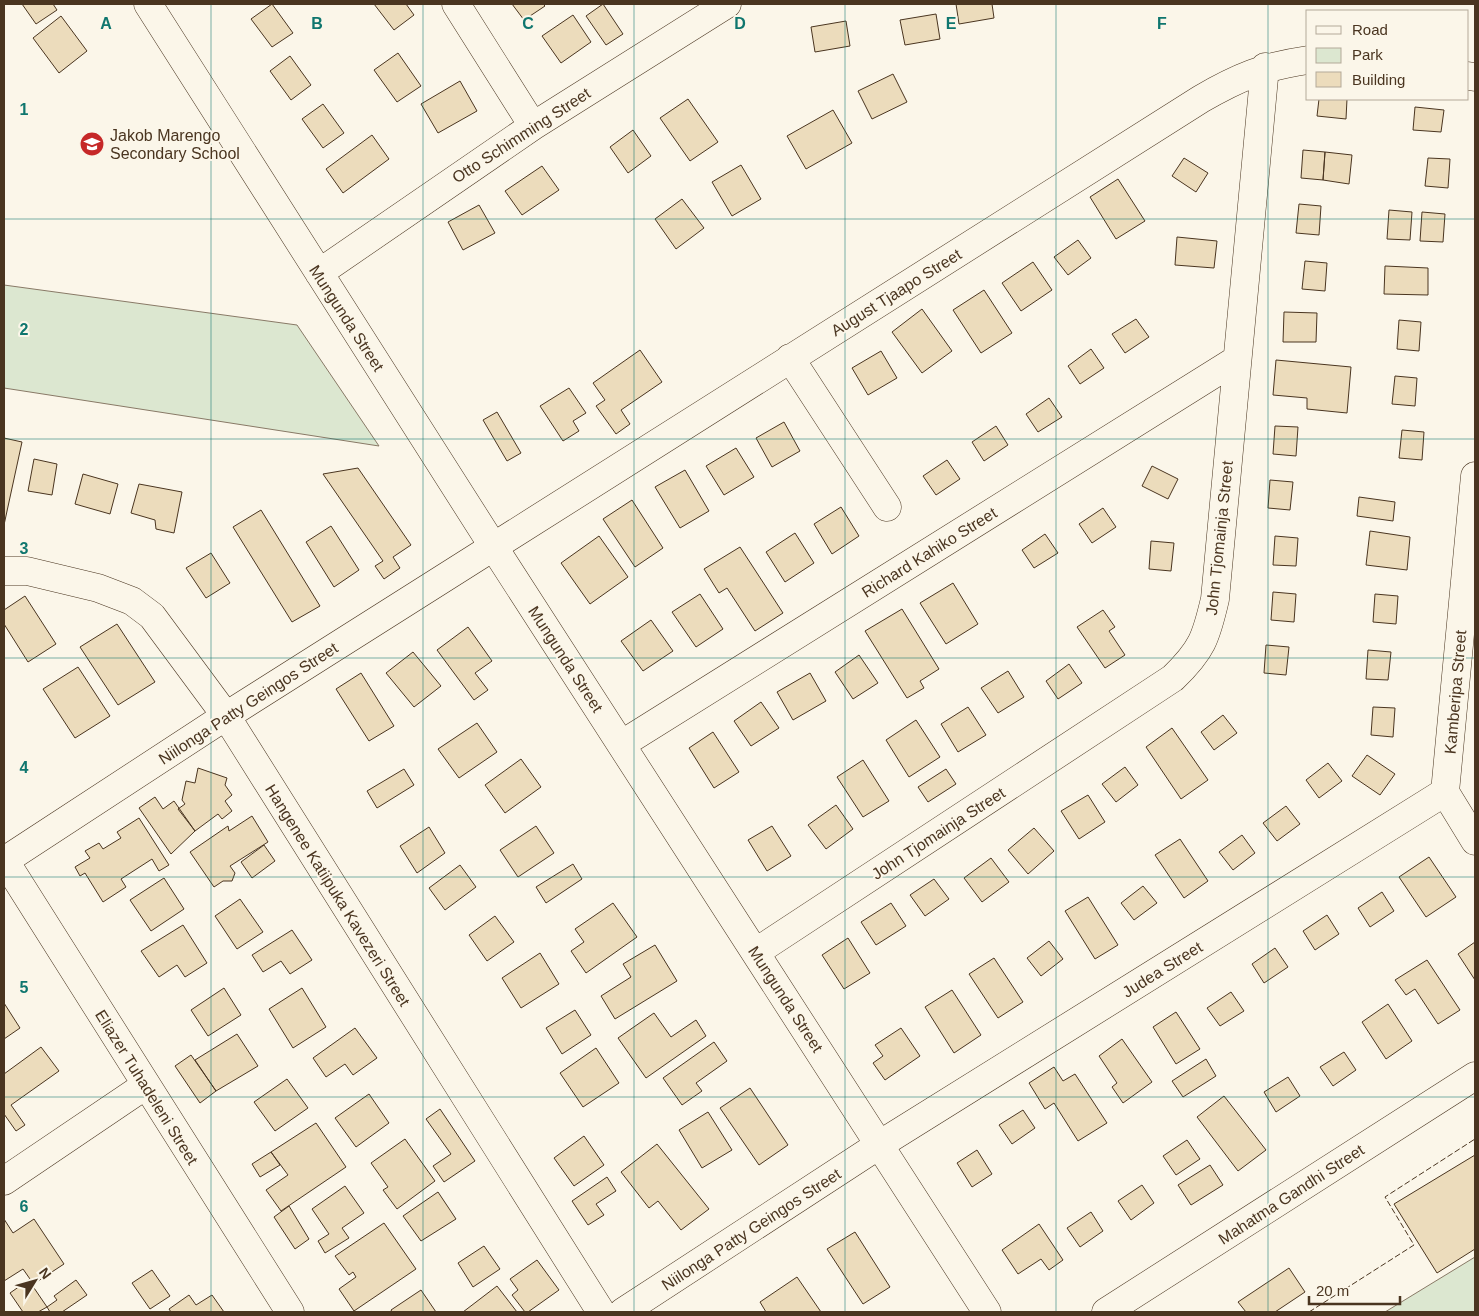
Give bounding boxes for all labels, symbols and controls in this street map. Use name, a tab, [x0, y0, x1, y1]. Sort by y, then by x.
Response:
legend	[1306, 10, 1469, 100]
text: A	[100, 15, 112, 32]
text: B	[311, 15, 323, 32]
text: C	[522, 15, 534, 32]
text: D	[734, 15, 746, 32]
text: E	[946, 15, 957, 32]
text: F	[1157, 15, 1167, 32]
text: Road	[1352, 21, 1388, 38]
text: Park	[1352, 46, 1383, 63]
text: Building	[1352, 71, 1405, 88]
street label: Otto Schimming Street	[449, 84, 594, 186]
text: 1	[20, 101, 29, 118]
place label: Jakob Marengo Secondary School	[110, 127, 240, 162]
school or university icon: Jakob Marengo Secondary School	[79, 131, 105, 157]
street label: August Tjaapo Street	[828, 245, 965, 339]
street label: Mungunda Street	[306, 262, 387, 375]
text: 2	[20, 321, 29, 338]
street label: John Tjomainja Street	[1203, 459, 1236, 616]
street label: Richard Kahiko Street	[859, 504, 1000, 601]
text: 3	[20, 540, 29, 557]
street label: Mungunda Street	[525, 603, 606, 716]
street label: Kamberipa Street	[1442, 629, 1469, 755]
street label: Niilonga Patty Geingos Street	[156, 639, 341, 768]
text: 4	[20, 759, 29, 776]
street label: Hangenee Katiipuka Kavezeri Street	[262, 781, 413, 1010]
street label: John Tjomainja Street	[869, 784, 1009, 883]
street label: Judea Street	[1119, 938, 1206, 1001]
street label: Mungunda Street	[745, 943, 826, 1056]
text: 5	[20, 979, 29, 996]
street label: Eliazer Tuhadeleni Street	[92, 1007, 201, 1168]
street label: Mahatma Gandhi Street	[1215, 1141, 1368, 1248]
street label: Niilonga Patty Geingos Street	[659, 1165, 844, 1294]
text: 6	[20, 1198, 29, 1215]
north arrow	[10, 1256, 60, 1306]
text: N	[36, 1264, 55, 1282]
scale bar	[1309, 1274, 1400, 1306]
text: 20 m	[1316, 1282, 1349, 1299]

